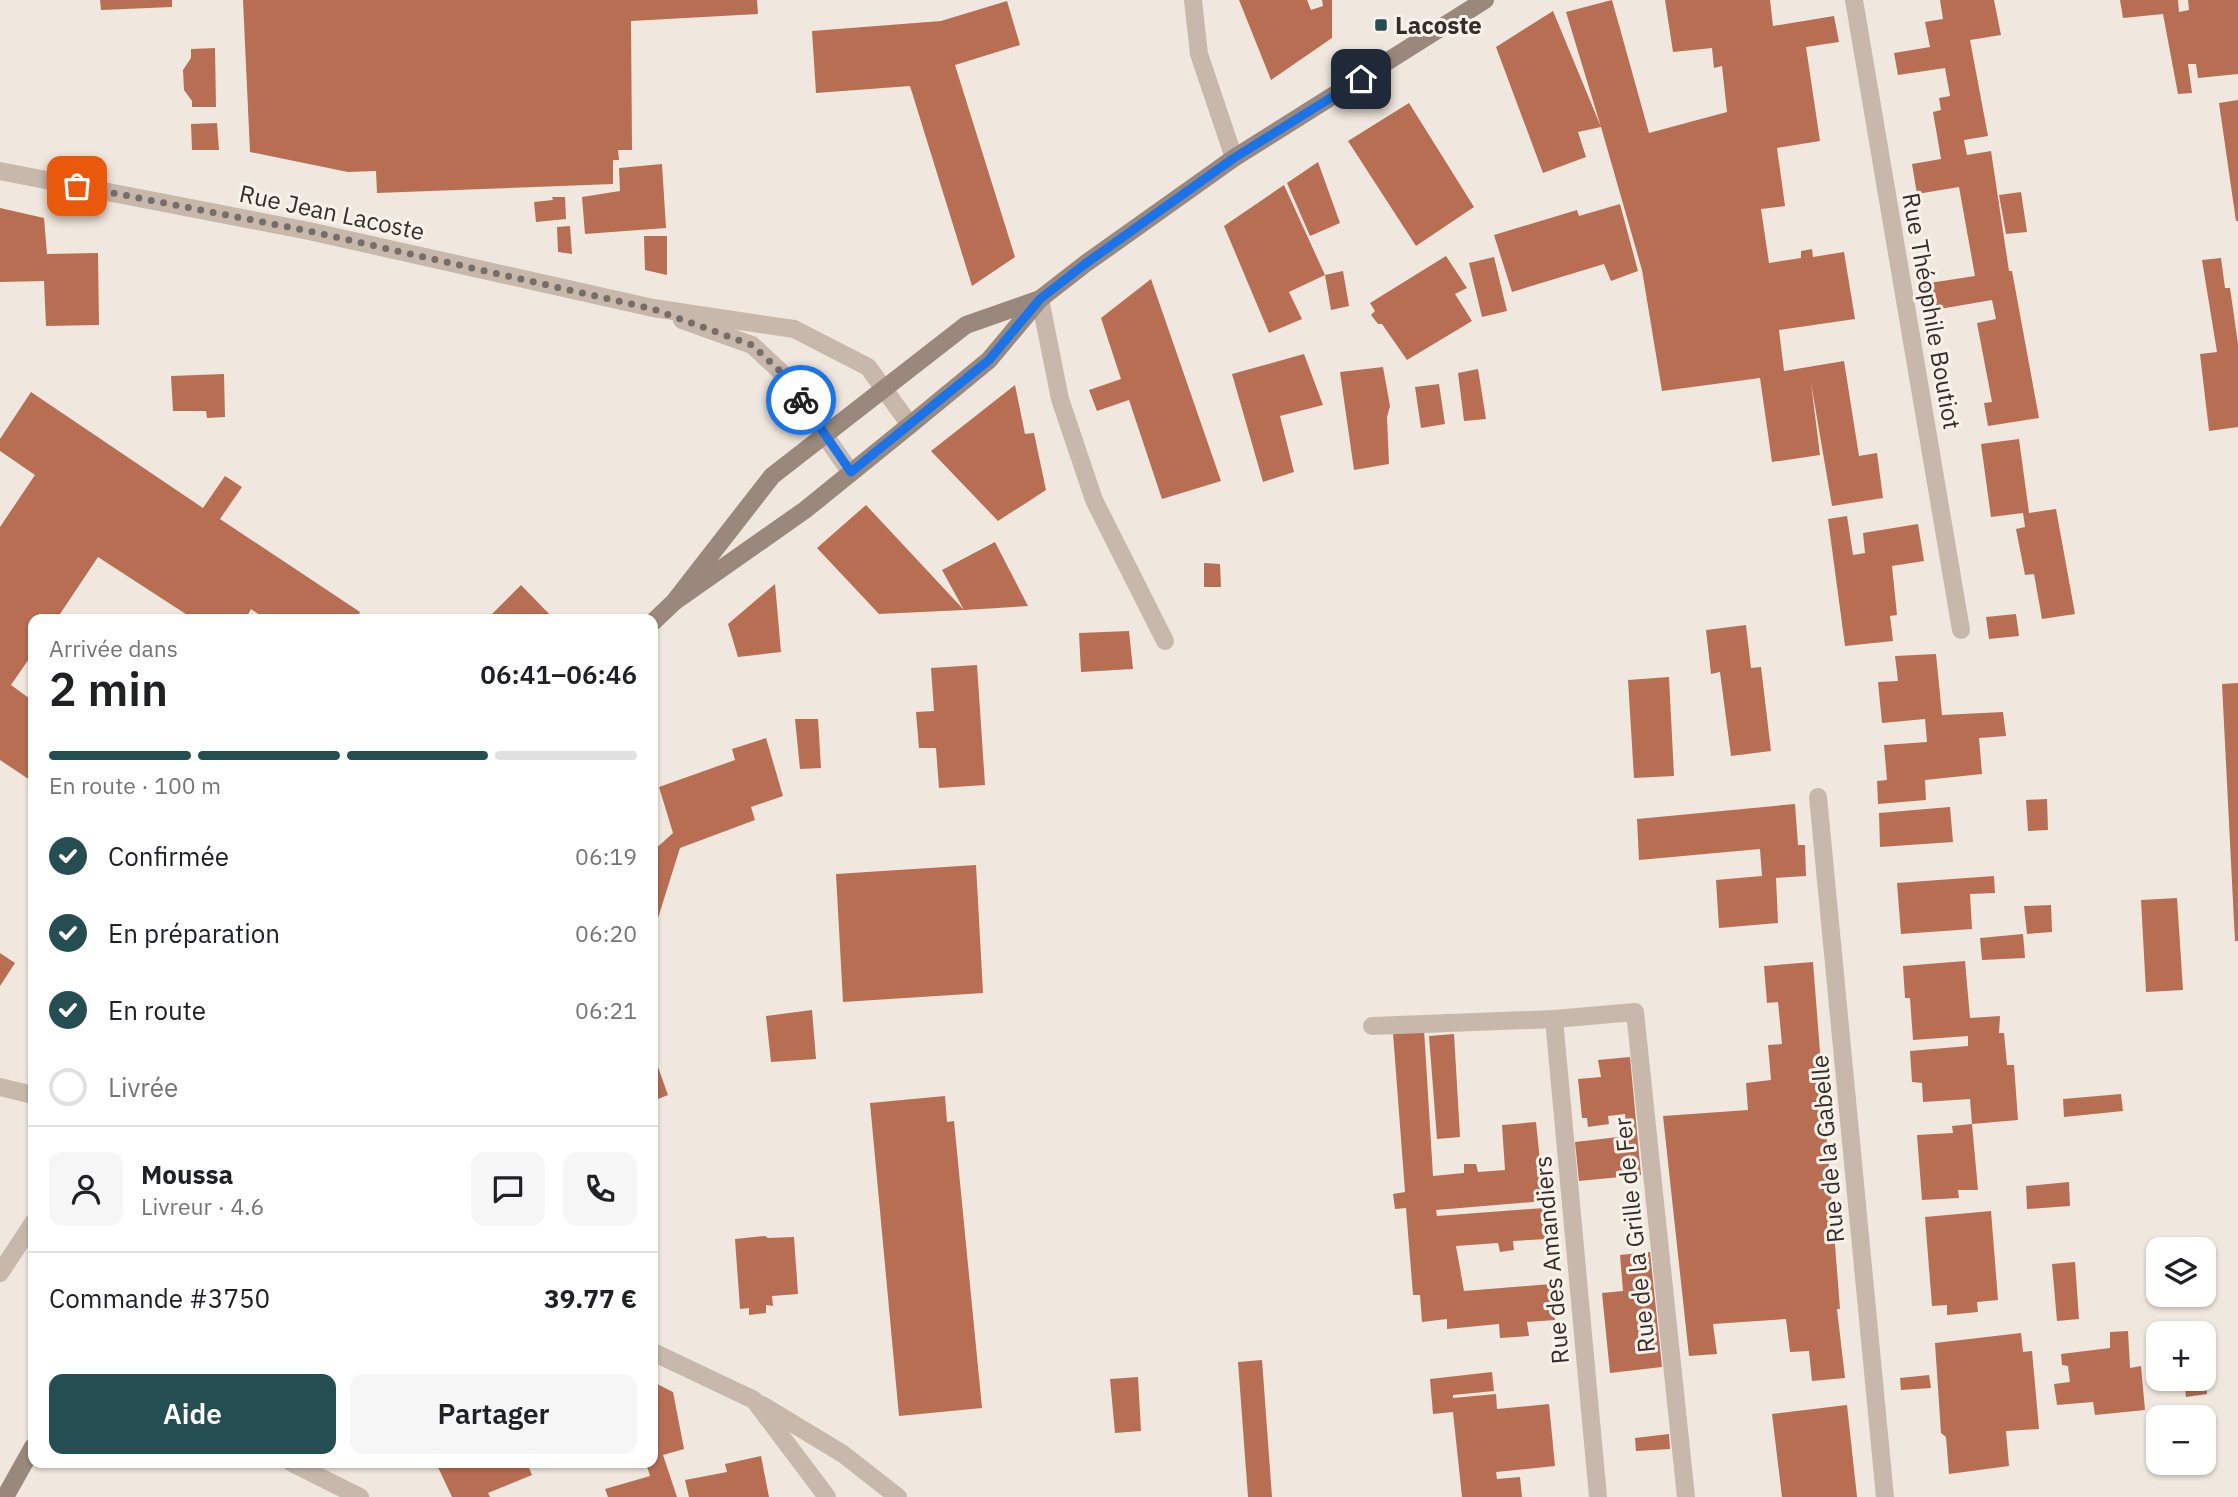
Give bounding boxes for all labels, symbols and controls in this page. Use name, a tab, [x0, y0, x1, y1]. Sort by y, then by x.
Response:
place label: Lacoste	[1395, 9, 1482, 41]
marker: Lacoste	[1373, 17, 1389, 33]
pin	[1331, 49, 1391, 109]
icon: home	[1342, 60, 1380, 98]
pin	[47, 156, 107, 216]
icon: bag	[58, 167, 96, 205]
street label: Rue Jean Lacoste	[236, 177, 428, 247]
street label: Rue Théophile Boutiot	[1895, 190, 1969, 432]
courier	[766, 365, 836, 435]
icon: bike	[782, 381, 820, 419]
text: Arrivée dans	[49, 633, 178, 663]
text: 06:41–06:46	[480, 657, 637, 691]
text: 2 min	[49, 659, 168, 719]
text: En route · 100 m	[49, 770, 221, 800]
icon: check	[49, 837, 87, 875]
text: Confirmée	[108, 839, 229, 873]
text: 06:19	[575, 841, 637, 871]
icon: check	[49, 914, 87, 952]
text: En préparation	[108, 916, 280, 950]
text: 06:20	[575, 918, 637, 948]
icon: check	[49, 991, 87, 1029]
text: En route	[108, 993, 206, 1027]
text: 06:21	[575, 995, 637, 1025]
street label: Rue de la Gabelle	[1803, 1054, 1851, 1244]
text: Livrée	[108, 1070, 178, 1104]
street label: Rue de la Grille de Fer	[1606, 1116, 1662, 1354]
button: person	[49, 1152, 123, 1226]
button: chat	[471, 1152, 545, 1226]
button: phone	[563, 1152, 637, 1226]
street label: Rue des Amandiers	[1526, 1155, 1576, 1365]
text: Moussa	[141, 1157, 233, 1191]
text: Livreur · 4.6	[141, 1191, 264, 1221]
map controls	[2146, 1237, 2216, 1475]
button: layers	[2146, 1237, 2216, 1307]
text: Commande #3750	[49, 1281, 270, 1315]
text: 39.77 €	[544, 1281, 637, 1315]
button: +	[2146, 1321, 2216, 1391]
button: Aide	[49, 1374, 336, 1454]
button: Partager	[350, 1374, 637, 1454]
button: −	[2146, 1405, 2216, 1475]

